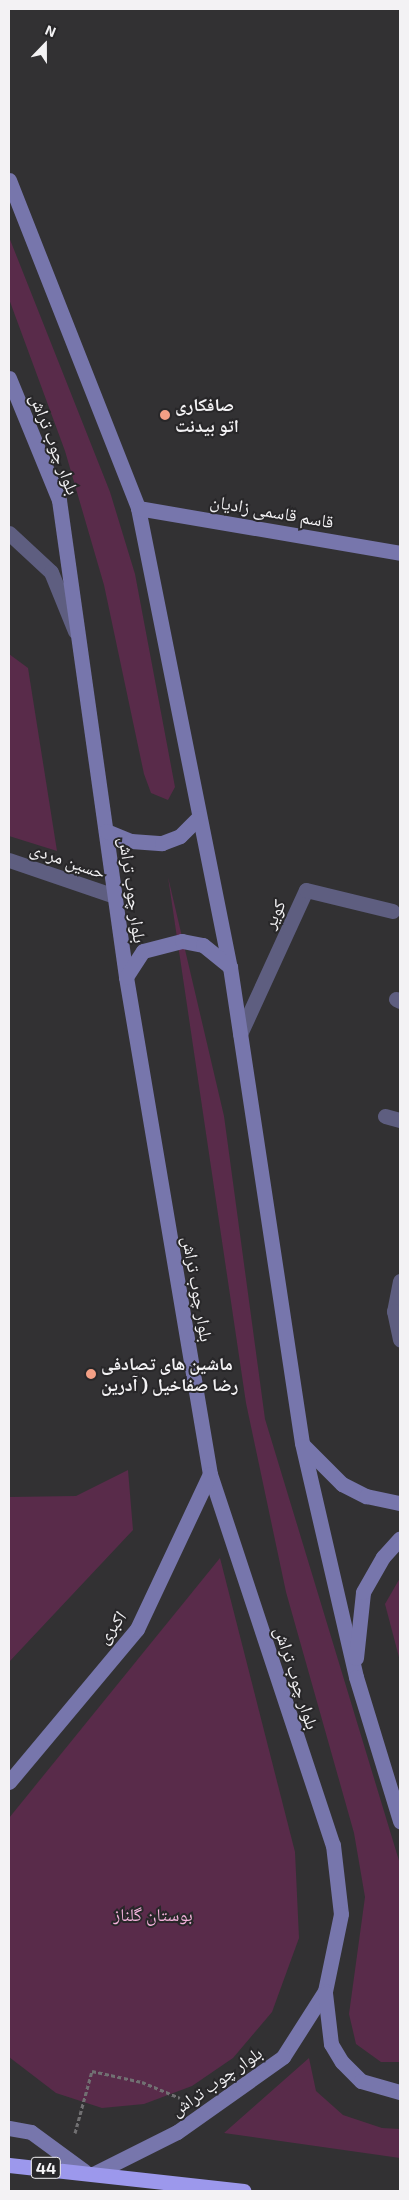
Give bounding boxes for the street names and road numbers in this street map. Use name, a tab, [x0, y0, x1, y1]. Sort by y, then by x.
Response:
street label: بلوار چوب‌ تراش	[26, 390, 84, 498]
street label: قاسم قاسمی زادیان	[208, 489, 336, 533]
street label: بلوار چوب‌ تراش	[115, 836, 151, 944]
street label: حسین مردی	[27, 837, 109, 883]
street label: کویر	[258, 896, 290, 932]
street label: بلوار چوب‌ تراش	[178, 1235, 218, 1343]
street label: اکبری	[92, 1606, 130, 1648]
street label: بلوار چوب‌ تراش	[270, 1624, 324, 1732]
street label: بلوار چوب‌ تراش	[166, 2042, 266, 2120]
road number: 44	[30, 2154, 62, 2182]

